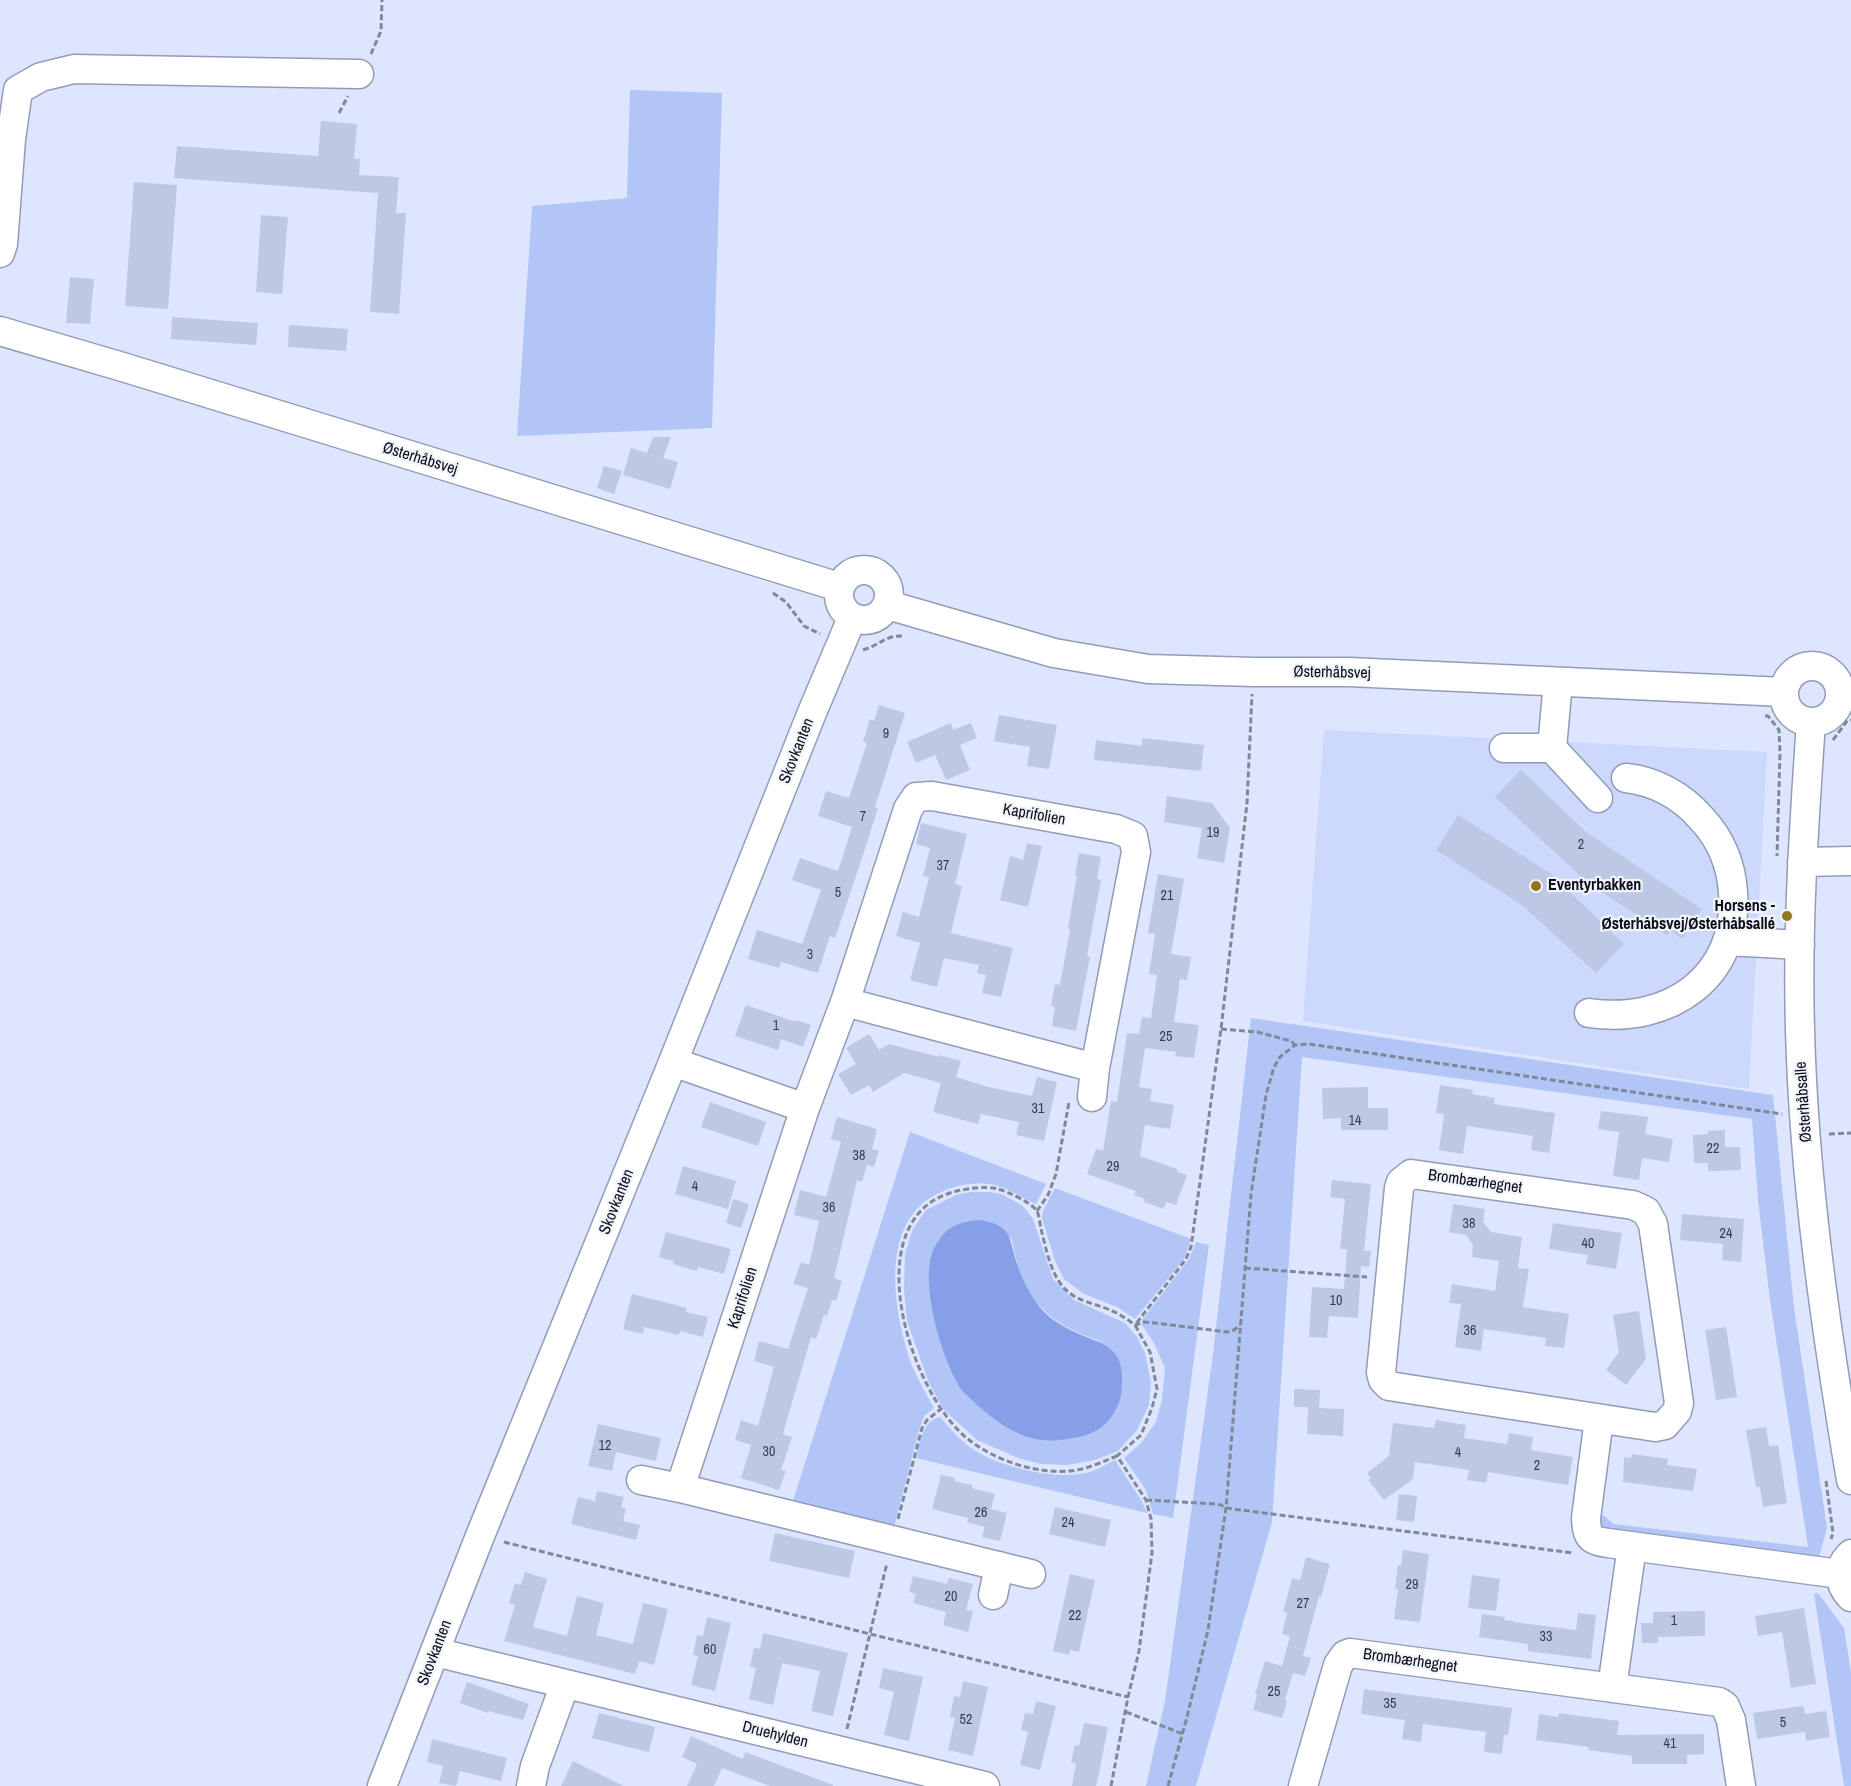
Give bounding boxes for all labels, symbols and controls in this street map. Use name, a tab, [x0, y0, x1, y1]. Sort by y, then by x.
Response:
street label: Østerhåbsvej	[380, 439, 460, 479]
street label: Østerhåbsvej	[1293, 663, 1371, 683]
street label: Skovkanten	[775, 716, 819, 786]
house number: 9	[883, 726, 889, 742]
street label: Kaprifolien	[1001, 800, 1067, 830]
house number: 7	[860, 809, 866, 825]
house number: 19	[1207, 825, 1219, 841]
house number: 2	[1578, 837, 1584, 853]
house number: 37	[937, 858, 949, 874]
place label: Eventyrbakken	[1548, 876, 1641, 896]
marker: Eventyrbakken	[1529, 879, 1543, 893]
house number: 5	[835, 885, 841, 901]
house number: 21	[1161, 888, 1173, 904]
place label: Horsens - Østerhåbsvej/Østerhåbsallé	[1601, 897, 1775, 935]
marker: Horsens - Østerhåbsvej/Østerhåbsallé	[1780, 909, 1794, 923]
house number: 3	[807, 947, 813, 963]
house number: 1	[773, 1018, 779, 1034]
house number: 25	[1160, 1029, 1172, 1045]
street label: Østerhåbsalle	[1792, 1061, 1816, 1143]
house number: 31	[1032, 1101, 1044, 1117]
house number: 14	[1349, 1113, 1361, 1129]
house number: 22	[1707, 1141, 1719, 1157]
house number: 38	[853, 1148, 865, 1164]
house number: 29	[1107, 1159, 1119, 1175]
street label: Brombærhegnet	[1427, 1166, 1523, 1198]
street label: Skovkanten	[595, 1167, 639, 1237]
house number: 4	[692, 1179, 698, 1195]
house number: 36	[823, 1200, 835, 1216]
house number: 38	[1463, 1216, 1475, 1232]
house number: 24	[1720, 1226, 1732, 1242]
house number: 40	[1582, 1236, 1594, 1252]
street label: Kaprifolien	[724, 1265, 762, 1331]
house number: 10	[1330, 1293, 1342, 1309]
house number: 36	[1464, 1323, 1476, 1339]
house number: 12	[599, 1438, 611, 1454]
house number: 30	[763, 1444, 775, 1460]
house number: 4	[1455, 1445, 1461, 1461]
house number: 2	[1534, 1458, 1540, 1474]
house number: 26	[975, 1505, 987, 1521]
house number: 24	[1062, 1515, 1074, 1531]
house number: 29	[1406, 1577, 1418, 1593]
house number: 20	[945, 1589, 957, 1605]
house number: 27	[1297, 1596, 1309, 1612]
house number: 22	[1069, 1608, 1081, 1624]
house number: 1	[1671, 1613, 1677, 1629]
street label: Skovkanten	[414, 1618, 456, 1688]
house number: 33	[1540, 1629, 1552, 1645]
house number: 60	[704, 1642, 716, 1658]
street label: Brombærhegnet	[1362, 1645, 1458, 1677]
house number: 25	[1268, 1684, 1280, 1700]
house number: 35	[1384, 1696, 1396, 1712]
house number: 52	[960, 1712, 972, 1728]
house number: 5	[1780, 1715, 1786, 1731]
street label: Druehylden	[740, 1718, 810, 1752]
house number: 41	[1664, 1736, 1676, 1752]

